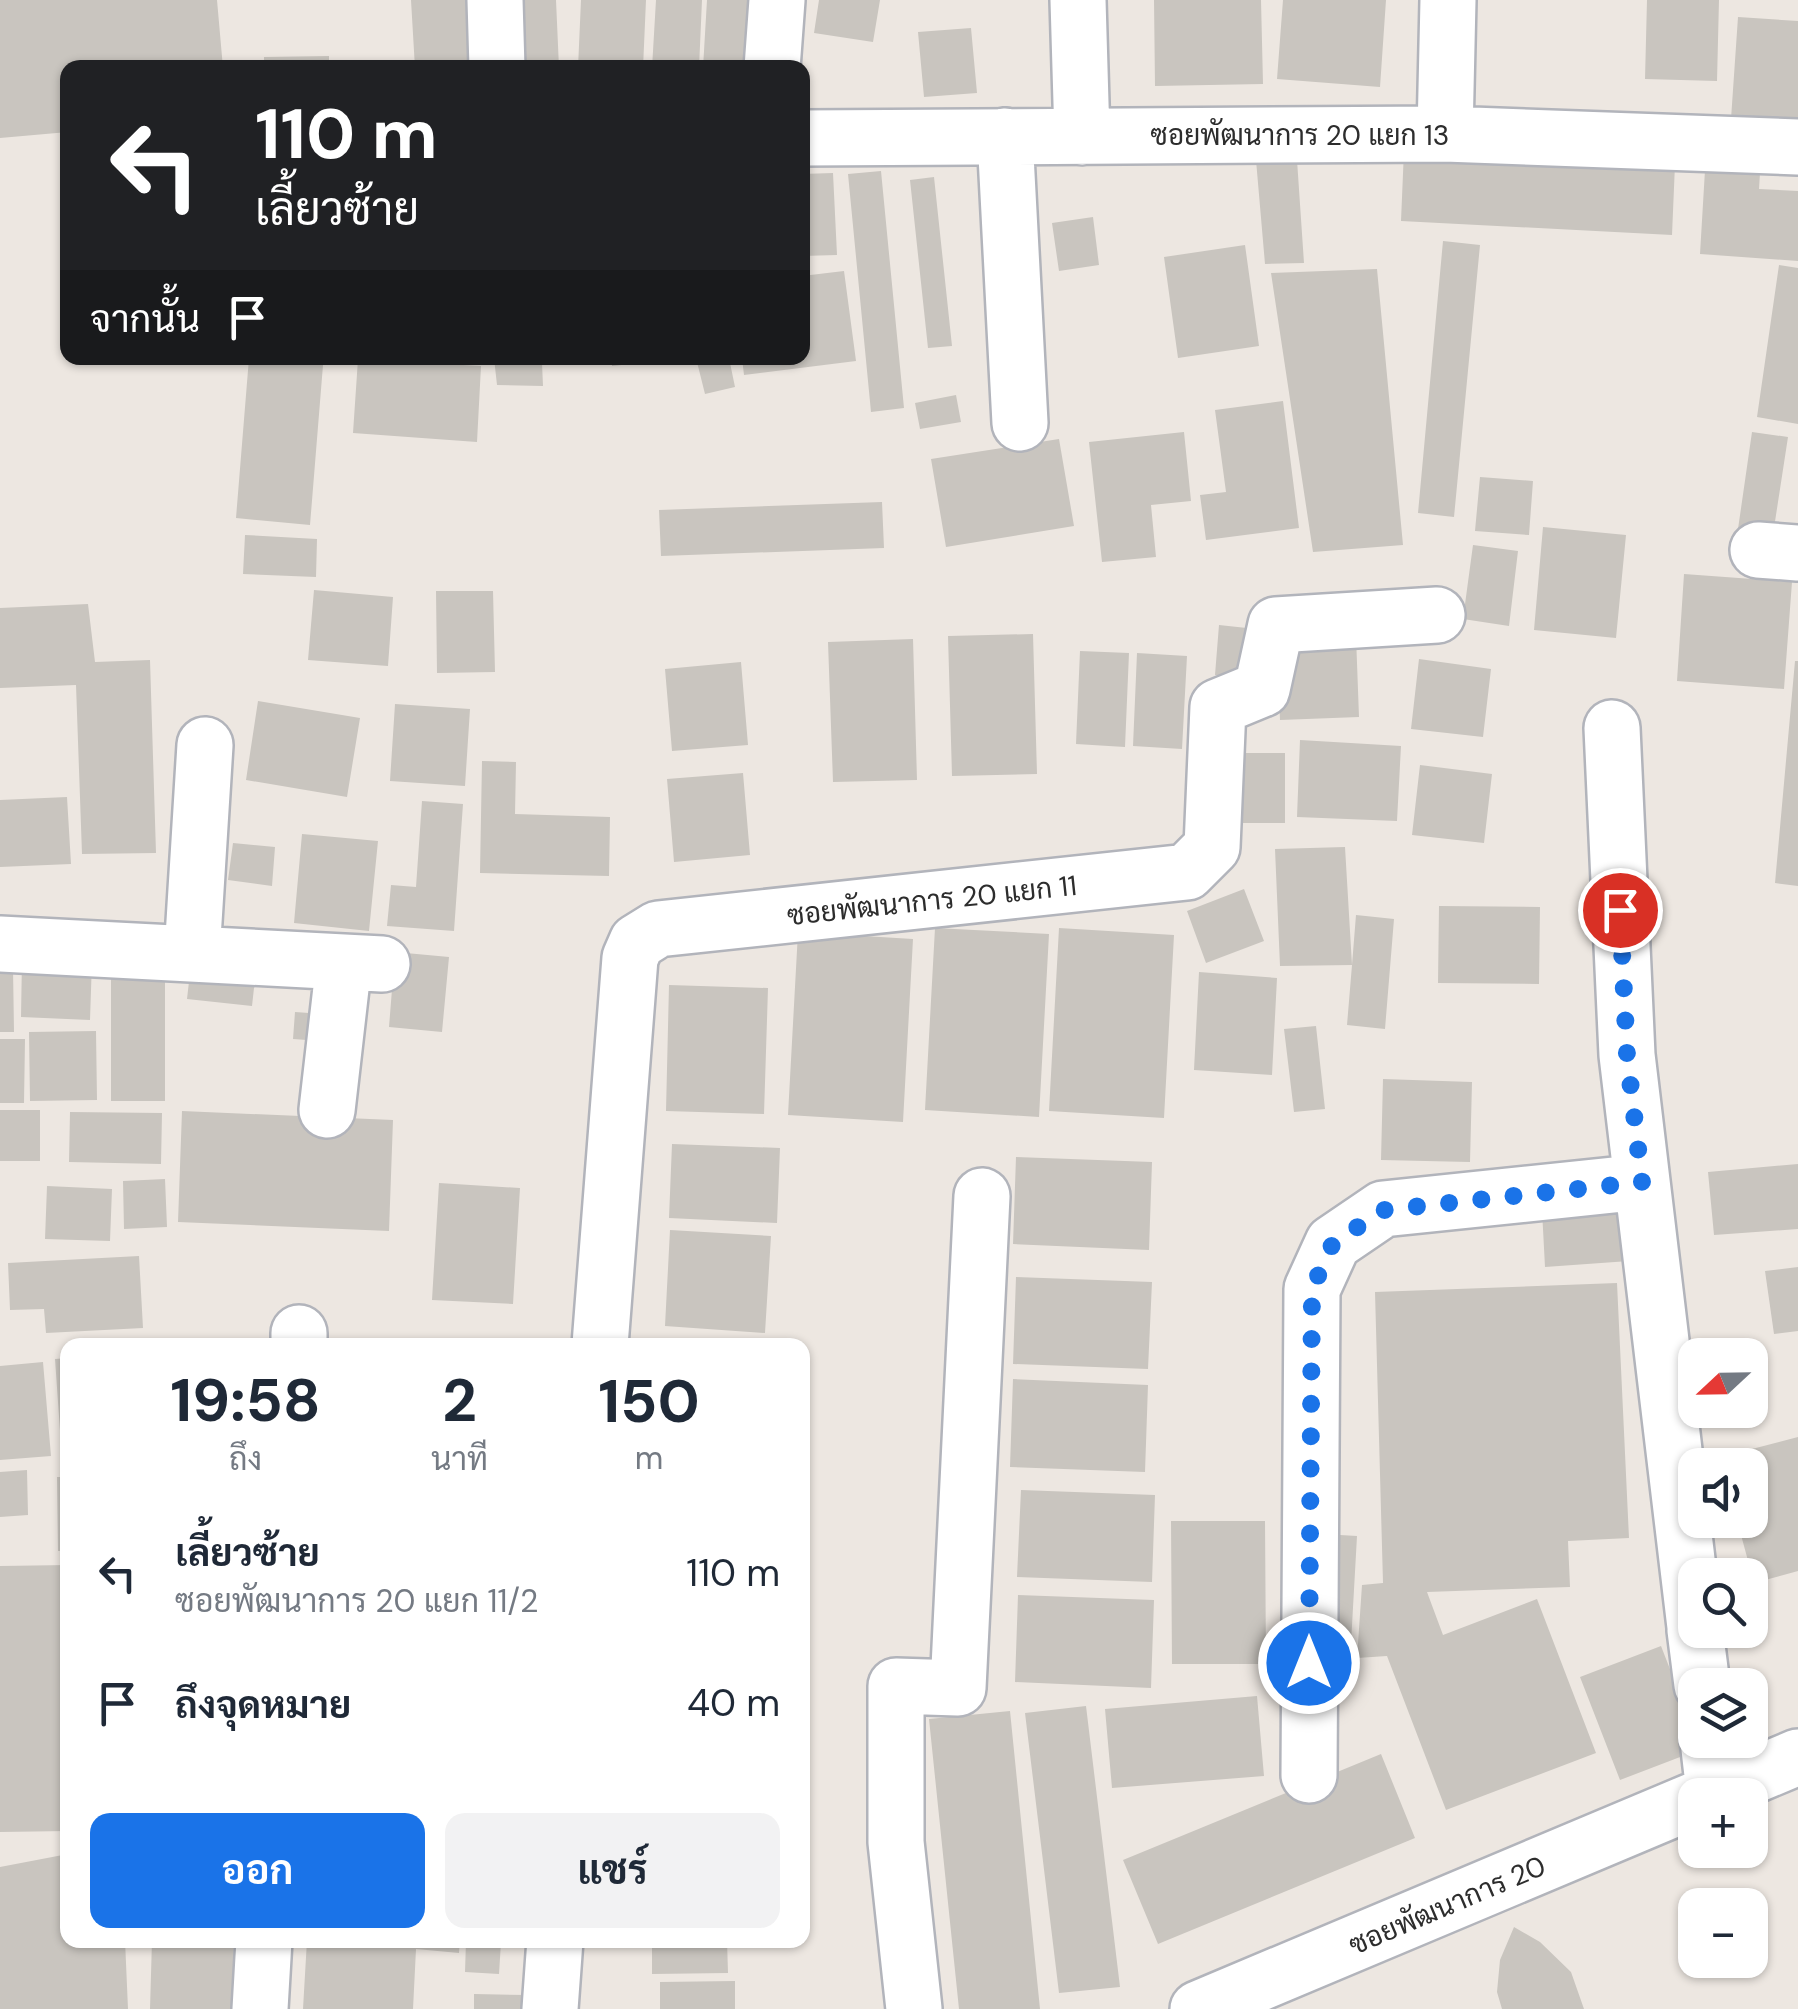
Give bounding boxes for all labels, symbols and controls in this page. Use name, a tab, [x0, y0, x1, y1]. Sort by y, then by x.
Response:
text: 110 m	[255, 89, 438, 180]
icon: left	[90, 100, 220, 230]
street label: ซอยพัฒนาการ 20 แยก 13	[1151, 117, 1449, 154]
text: เลี้ยวซ้าย	[255, 180, 419, 239]
icon: arrive	[220, 290, 275, 345]
text: จากนั้น	[90, 294, 200, 344]
street label: ซอยพัฒนาการ 20 แยก 11	[785, 867, 1079, 934]
pin	[1578, 868, 1663, 953]
icon: arrive	[1593, 883, 1648, 938]
north arrow	[1678, 1338, 1768, 1428]
map controls	[1678, 1338, 1768, 1978]
text: 19:58	[170, 1361, 321, 1440]
text: 2	[442, 1361, 477, 1440]
text: 150	[598, 1362, 700, 1441]
text: m	[635, 1437, 663, 1479]
text: ถึง	[229, 1438, 262, 1480]
text: นาที	[431, 1438, 488, 1480]
button: sound	[1678, 1448, 1768, 1538]
text: เลี้ยวซ้าย	[175, 1528, 320, 1578]
icon: left	[90, 1546, 145, 1601]
text: 110 m	[686, 1548, 780, 1598]
button: search	[1678, 1558, 1768, 1648]
text: ซอยพัฒนาการ 20 แยก 11/2	[175, 1580, 539, 1622]
position arrow	[1257, 1611, 1361, 1715]
button: layers	[1678, 1668, 1768, 1758]
icon: arrive	[90, 1676, 145, 1731]
text: 40 m	[687, 1678, 780, 1728]
text: ถึงจุดหมาย	[175, 1680, 351, 1730]
button: +	[1678, 1778, 1768, 1868]
button: ออก	[90, 1813, 425, 1928]
button: แชร์	[445, 1813, 780, 1928]
street label: ซอยพัฒนาการ 20	[1343, 1847, 1551, 1964]
button: −	[1678, 1888, 1768, 1978]

